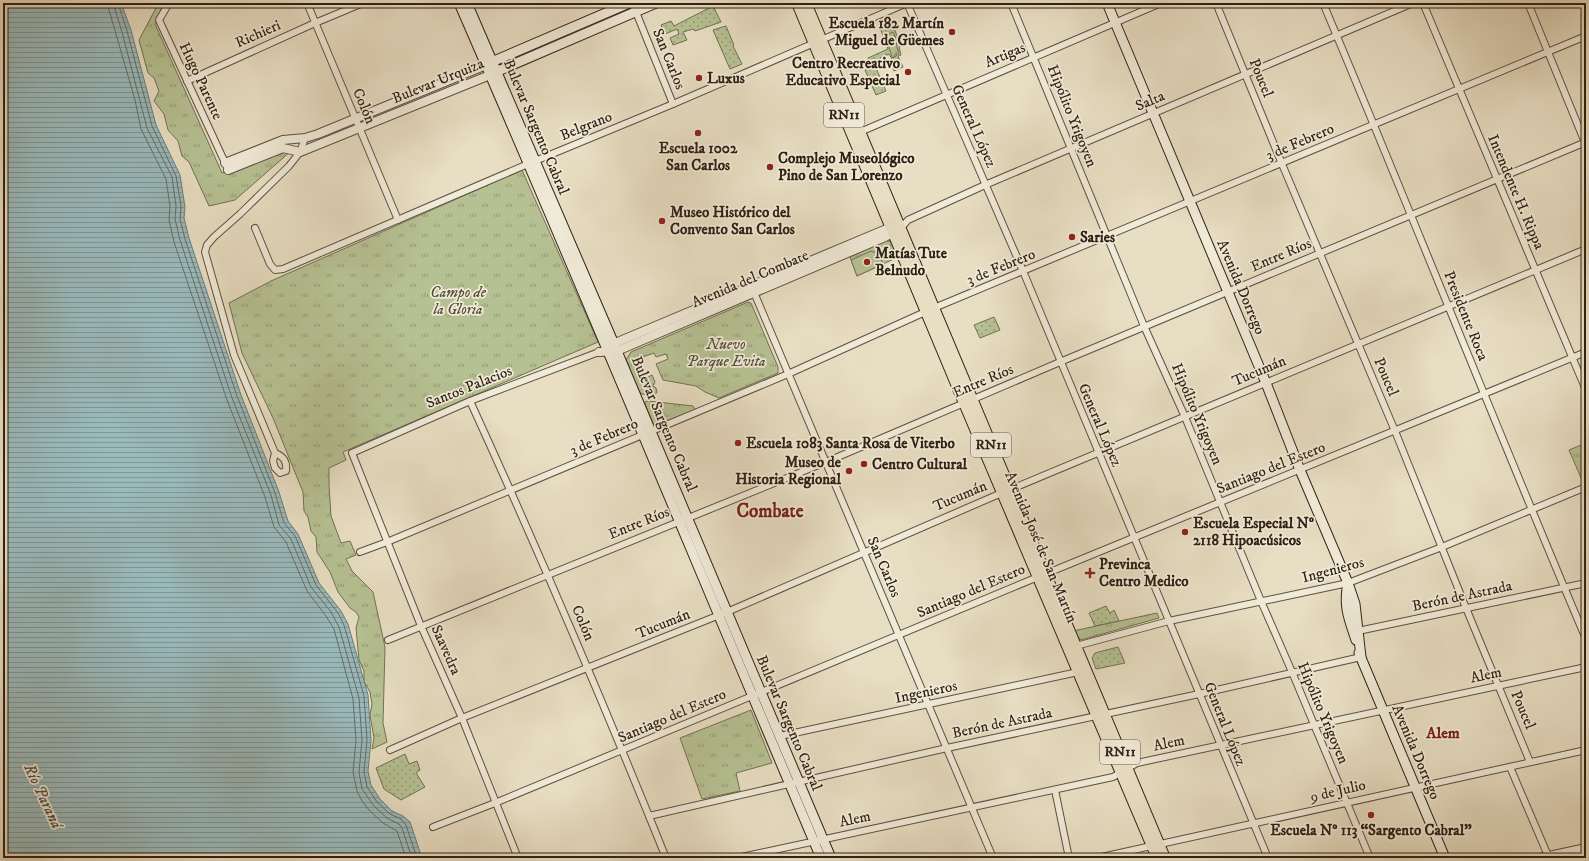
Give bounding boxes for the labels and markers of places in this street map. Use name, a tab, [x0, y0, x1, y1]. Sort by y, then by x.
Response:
place label: Escuela 182 Martín Miguel de Güemes	[829, 14, 944, 50]
marker: Escuela 182 Martín Miguel de Güemes	[947, 27, 957, 37]
place label: Centro Recreativo Educativo Especial	[786, 54, 901, 90]
marker: Centro Recreativo Educativo Especial	[903, 67, 913, 77]
place label: Luxus	[707, 69, 745, 88]
marker: Luxus	[694, 73, 704, 83]
marker: Escuela 1002 San Carlos	[693, 128, 703, 138]
place label: Escuela 1002 San Carlos	[659, 139, 738, 175]
place label: Complejo Museológico Pino de San Lorenzo	[778, 149, 915, 185]
marker: Complejo Museológico Pino de San Lorenzo	[765, 162, 775, 172]
place label: Museo Histórico del Convento San Carlos	[670, 203, 795, 239]
marker: Museo Histórico del Convento San Carlos	[657, 216, 667, 226]
place label: Saries	[1080, 228, 1115, 247]
marker: Saries	[1067, 232, 1077, 242]
place label: Matías Tute Belnudo	[875, 244, 948, 280]
marker: Matías Tute Belnudo	[862, 257, 872, 267]
place label: Escuela 1083 Santa Rosa de Viterbo	[746, 434, 955, 453]
marker: Escuela 1083 Santa Rosa de Viterbo	[733, 438, 743, 448]
place label: Museo de Historia Regional	[735, 453, 842, 489]
place label: Centro Cultural	[872, 455, 968, 474]
marker: Centro Cultural	[859, 459, 869, 469]
marker: Museo de Historia Regional	[844, 466, 854, 476]
place label: Escuela Especial Nº 2118 Hipoacúsicos	[1193, 514, 1314, 550]
marker: Escuela Especial Nº 2118 Hipoacúsicos	[1180, 527, 1190, 537]
place label: Previnca Centro Medico	[1099, 555, 1189, 591]
marker: Previnca Centro Medico	[1084, 567, 1096, 579]
marker: Escuela Nº 113 “Sargento Cabral”	[1366, 810, 1376, 820]
place label: Escuela Nº 113 “Sargento Cabral”	[1270, 821, 1472, 840]

